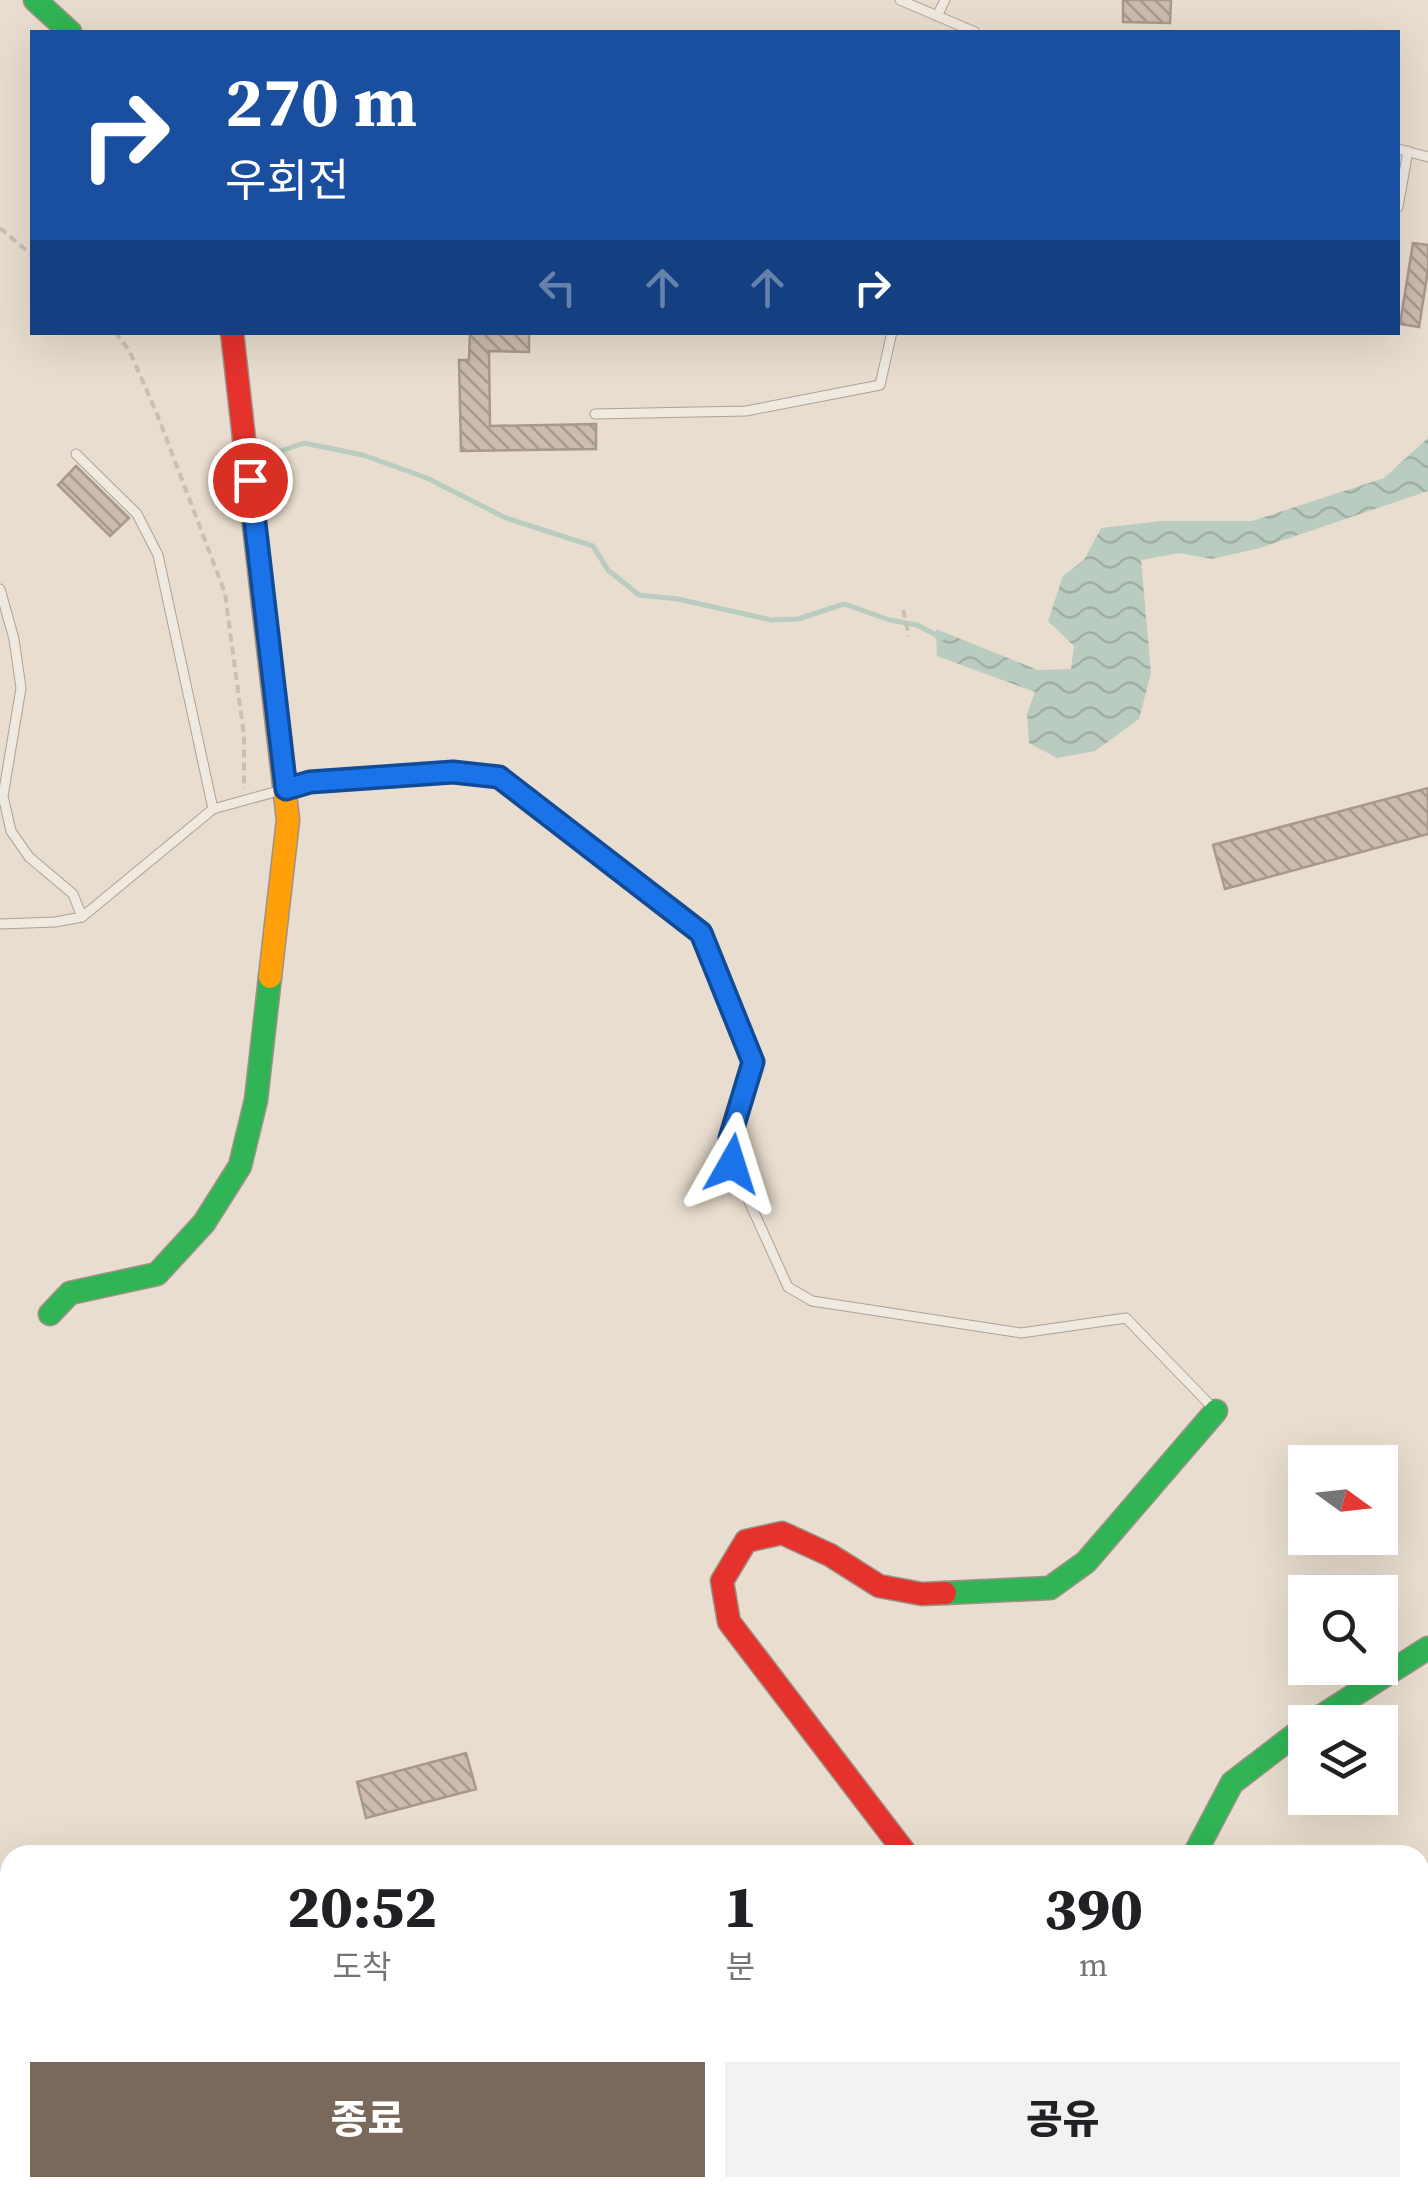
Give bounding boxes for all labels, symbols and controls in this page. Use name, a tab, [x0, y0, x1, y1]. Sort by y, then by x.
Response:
text: 270 m	[225, 53, 417, 149]
icon: right	[60, 70, 190, 200]
text: 우회전	[225, 149, 349, 211]
icon: left	[530, 260, 585, 315]
icon: ahead	[635, 260, 690, 315]
icon: ahead	[740, 260, 795, 315]
icon: right	[845, 260, 900, 315]
pin	[208, 438, 293, 523]
icon: arrive	[223, 453, 278, 508]
position arrow	[680, 1112, 784, 1216]
north arrow	[1288, 1445, 1398, 1555]
map controls	[1288, 1445, 1398, 1815]
button: search	[1288, 1575, 1398, 1685]
button: layers	[1288, 1705, 1398, 1815]
text: 20:52	[287, 1865, 437, 1947]
text: 1	[724, 1865, 757, 1947]
text: 390	[1044, 1867, 1143, 1949]
text: m	[1079, 1943, 1108, 1987]
text: 도착	[333, 1945, 391, 1989]
text: 분	[726, 1945, 755, 1989]
button: 종료	[30, 2062, 705, 2177]
button: 공유	[725, 2062, 1400, 2177]

